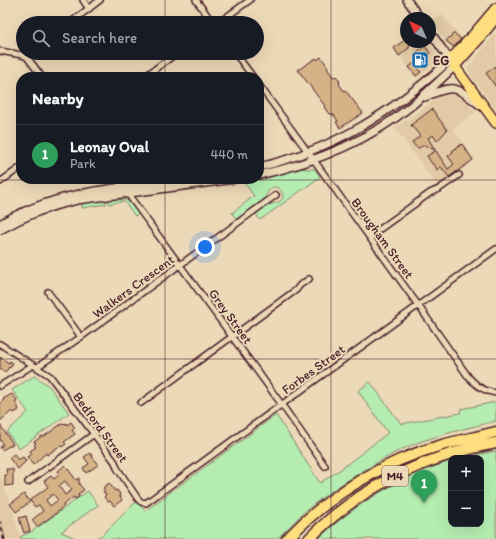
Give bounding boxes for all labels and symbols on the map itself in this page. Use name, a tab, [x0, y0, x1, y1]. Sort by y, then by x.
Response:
north arrow	[400, 12, 436, 48]
fuel station icon: EG	[410, 50, 430, 70]
place label: EG	[433, 53, 449, 68]
street label: Brougham Street	[348, 195, 417, 282]
your location	[195, 237, 215, 257]
street label: Walkers Crescent	[90, 252, 177, 321]
street label: Grey Street	[206, 286, 256, 347]
street label: Forbes Street	[279, 341, 348, 397]
street label: Bedford Street	[70, 389, 131, 465]
road number: M4	[382, 466, 408, 486]
pin: 1	[411, 470, 437, 503]

